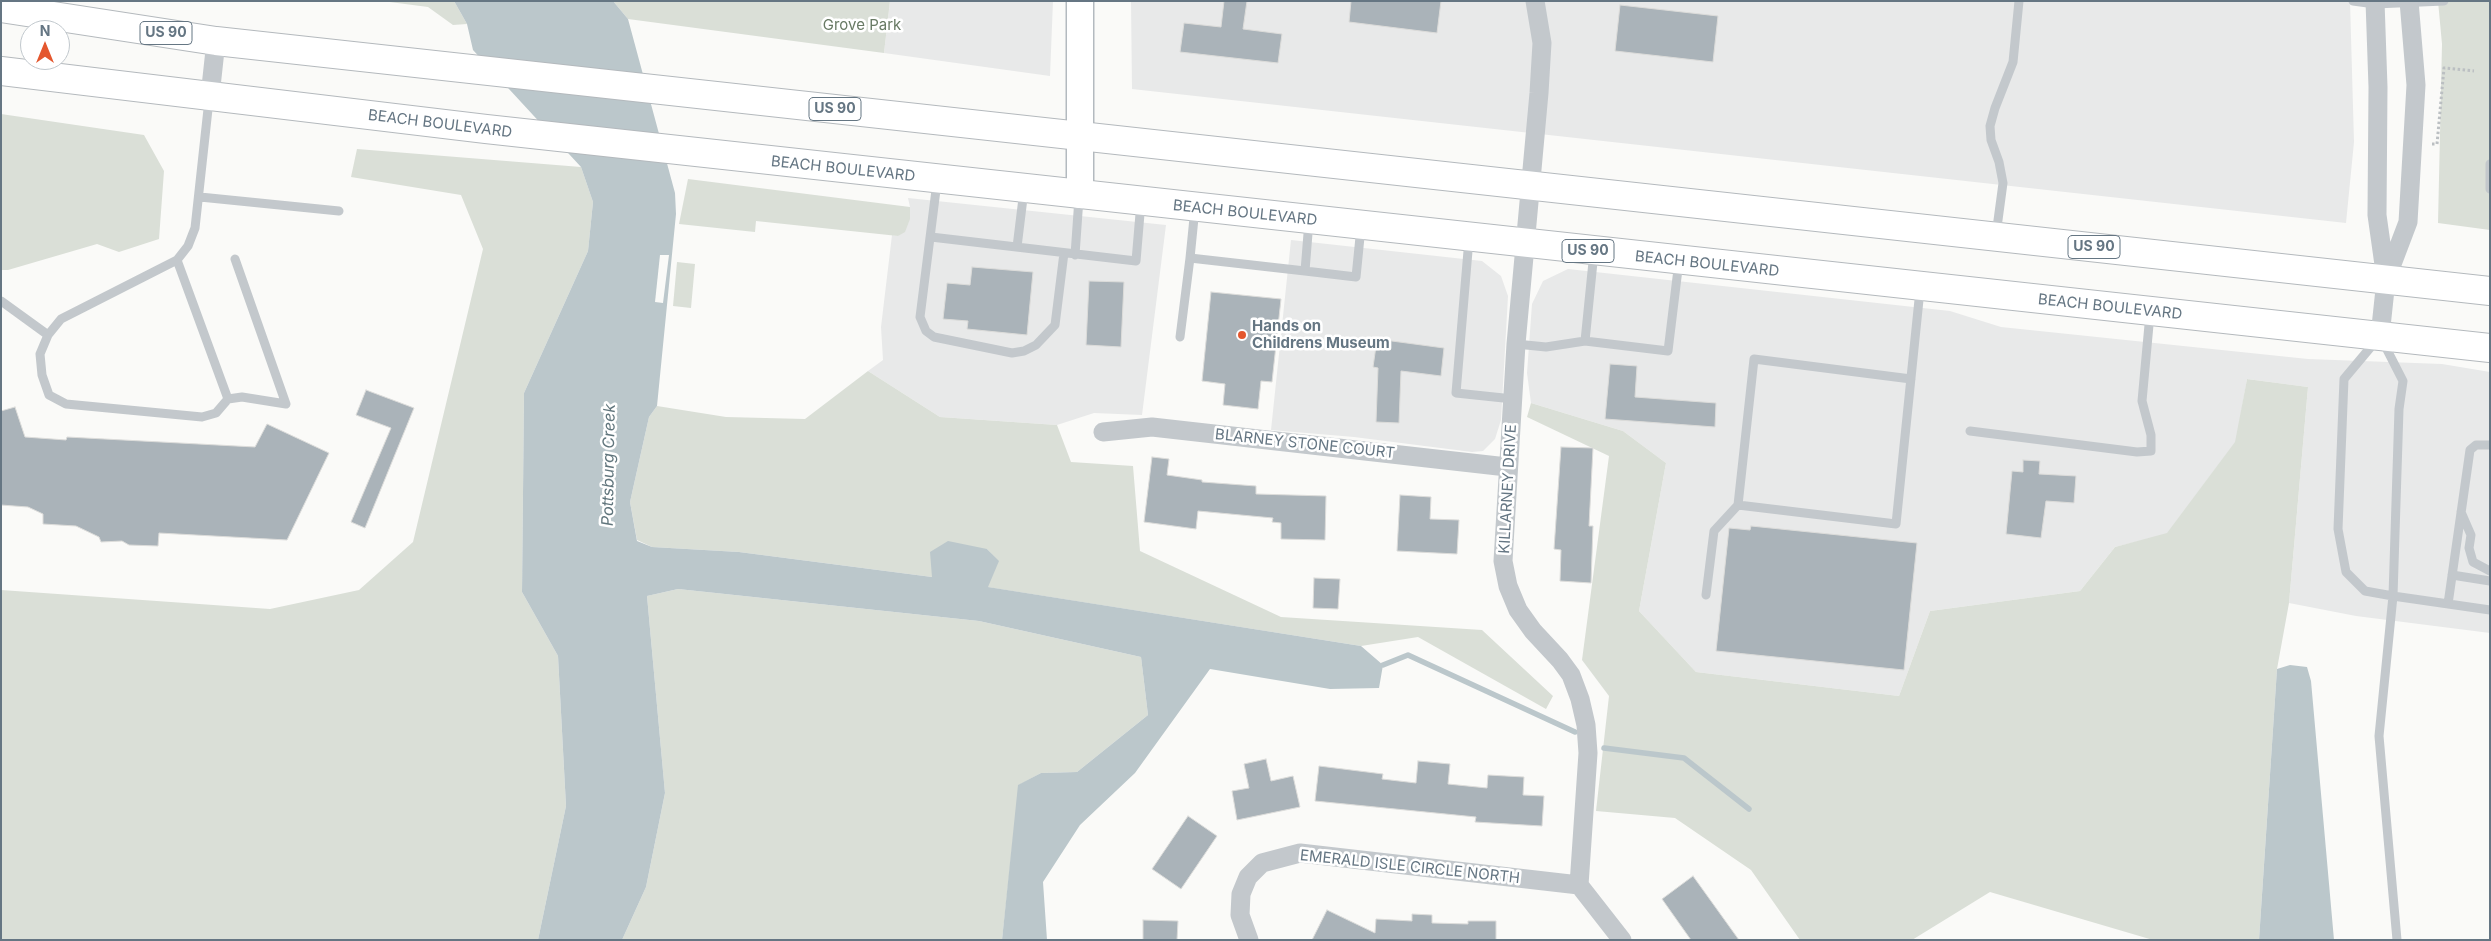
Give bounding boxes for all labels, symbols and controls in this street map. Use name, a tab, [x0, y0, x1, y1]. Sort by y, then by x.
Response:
park label: Grove Park	[823, 16, 901, 34]
north arrow	[20, 20, 70, 70]
text: N	[40, 22, 50, 39]
road number: US 90	[140, 22, 192, 44]
road number: US 90	[809, 98, 861, 120]
street label: BEACH BOULEVARD	[367, 106, 513, 142]
street label: BEACH BOULEVARD	[770, 152, 916, 186]
street label: BEACH BOULEVARD	[1172, 196, 1318, 230]
road number: US 90	[2068, 236, 2120, 258]
road number: US 90	[1562, 240, 1614, 262]
street label: BEACH BOULEVARD	[1634, 247, 1780, 281]
street label: BEACH BOULEVARD	[2037, 290, 2183, 324]
place label: Hands on Childrens Museum	[1252, 317, 1390, 352]
marker: Hands on Childrens Museum	[1236, 329, 1248, 341]
water label: Pottsburg Creek	[598, 404, 620, 526]
street label: KILLARNEY DRIVE	[1496, 424, 1520, 554]
street label: BLARNEY STONE COURT	[1214, 426, 1396, 462]
street label: EMERALD ISLE CIRCLE NORTH	[1299, 846, 1521, 888]

